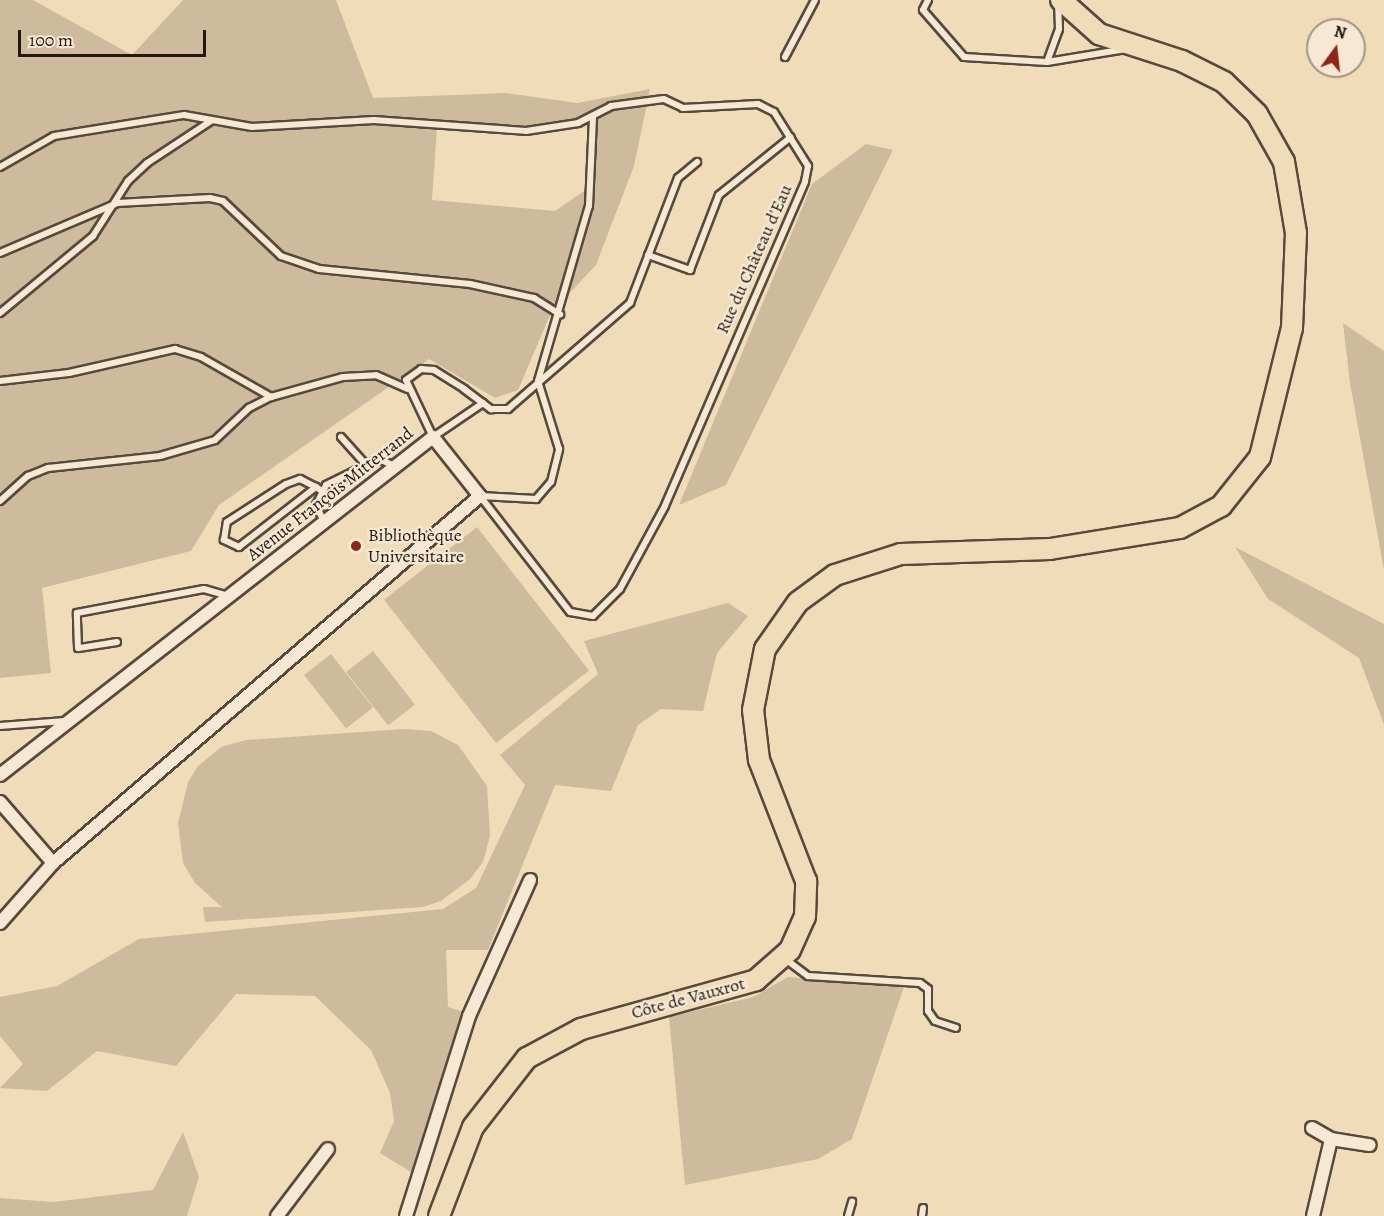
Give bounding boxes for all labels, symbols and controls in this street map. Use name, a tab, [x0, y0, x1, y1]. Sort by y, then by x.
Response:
scale bar	[21, 18, 208, 56]
north arrow	[1306, 18, 1366, 78]
text: N	[1332, 20, 1349, 45]
text: 100 m	[29, 28, 73, 52]
street label: Rue du Château d'Eau	[711, 181, 797, 337]
street label: Avenue François Mitterrand	[243, 422, 417, 566]
place label: Bibliothèque Universitaire	[368, 525, 464, 568]
marker: Bibliothèque Universitaire	[349, 539, 363, 553]
street label: Côte de Vauxrot	[629, 972, 747, 1024]

